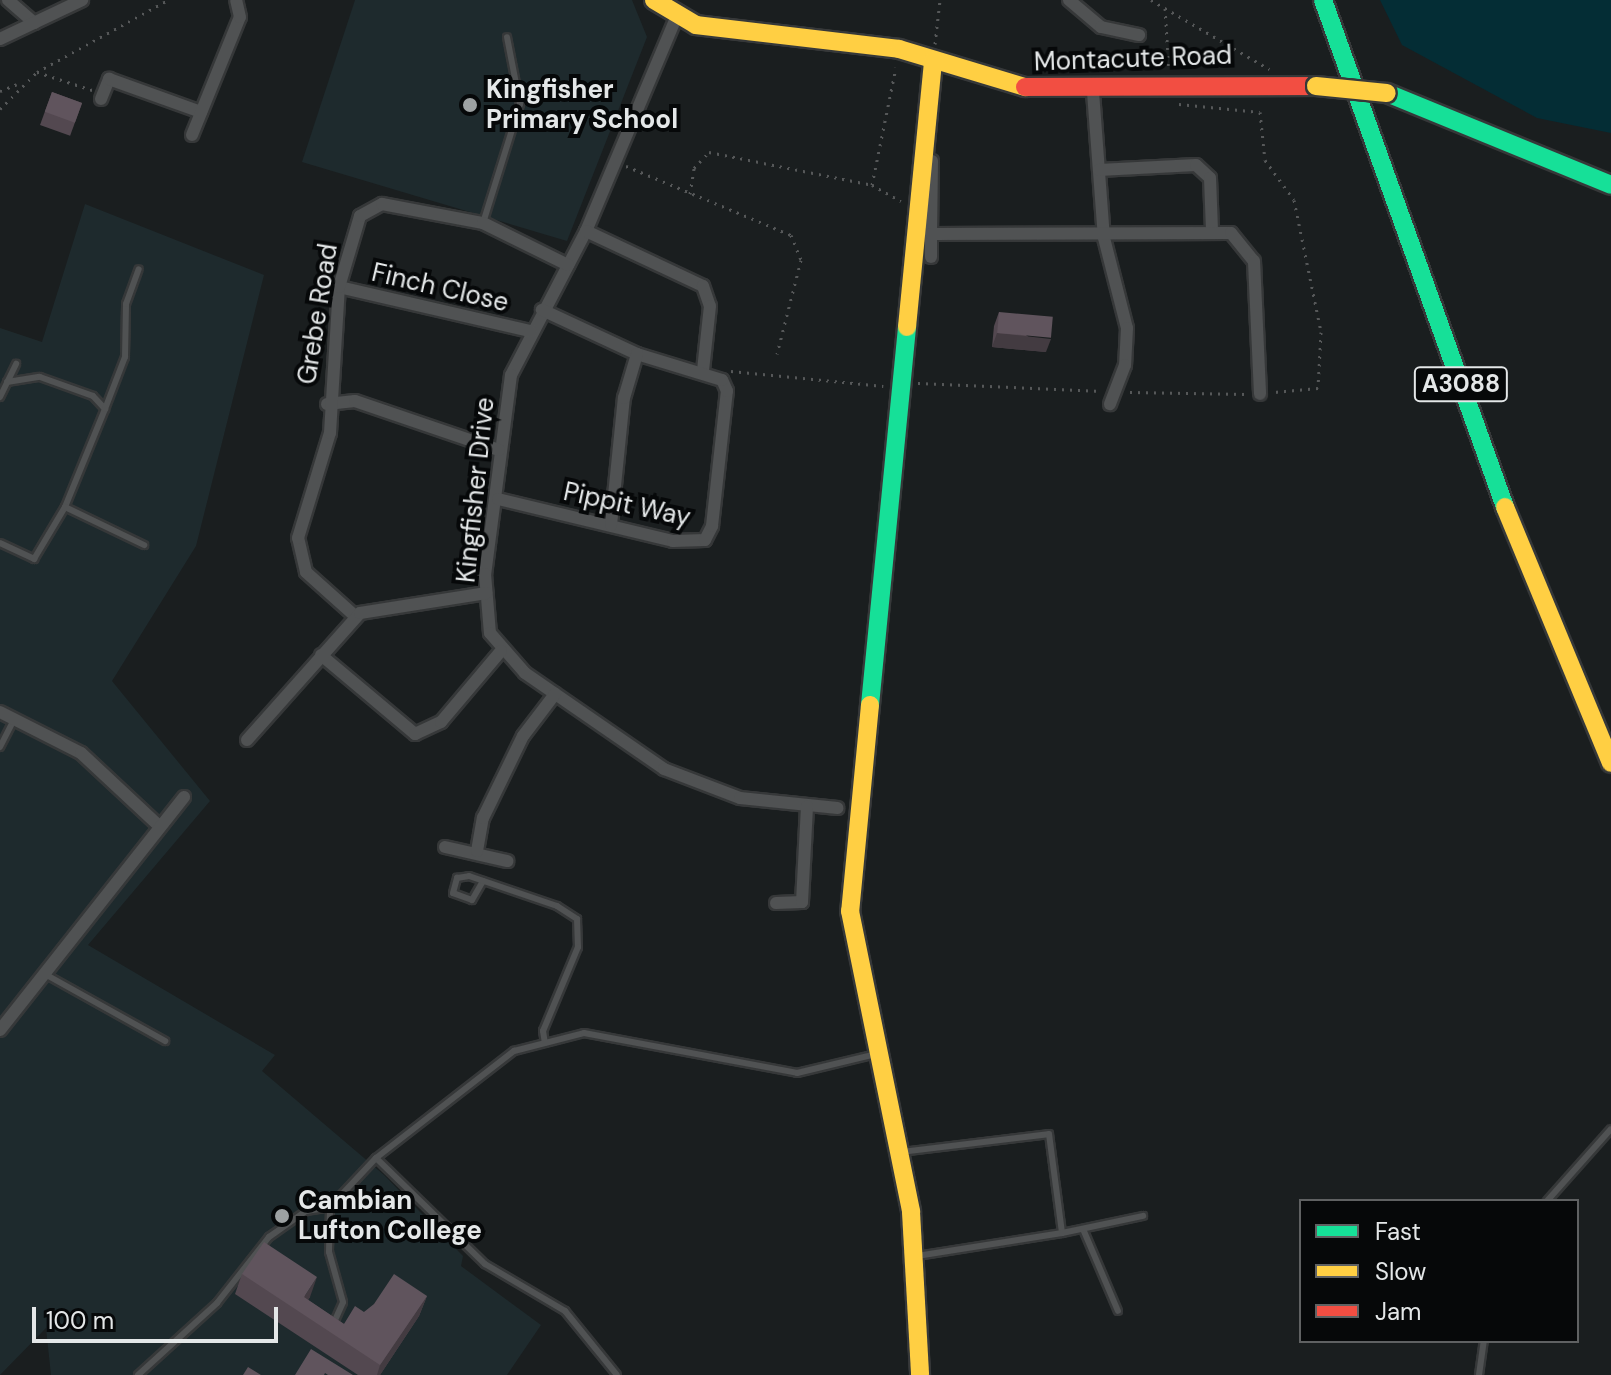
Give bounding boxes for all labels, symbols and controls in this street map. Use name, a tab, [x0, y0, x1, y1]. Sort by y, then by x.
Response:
street label: Montacute Road	[1033, 40, 1233, 78]
place label: Kingfisher Primary School	[486, 74, 678, 136]
marker: Kingfisher Primary School	[461, 96, 479, 114]
street label: Grebe Road	[291, 241, 345, 387]
street label: Finch Close	[369, 257, 511, 319]
road number: A3088	[1413, 364, 1509, 404]
street label: Kingfisher Drive	[451, 396, 501, 584]
street label: Pippit Way	[561, 476, 693, 534]
place label: Cambian Lufton College	[298, 1185, 482, 1246]
legend	[1299, 1199, 1579, 1343]
marker: Cambian Lufton College	[273, 1207, 291, 1225]
text: Fast	[1375, 1216, 1421, 1247]
text: Slow	[1375, 1256, 1426, 1287]
scale bar	[36, 1291, 282, 1341]
text: Jam	[1375, 1296, 1421, 1327]
text: 100 m	[46, 1305, 114, 1336]

